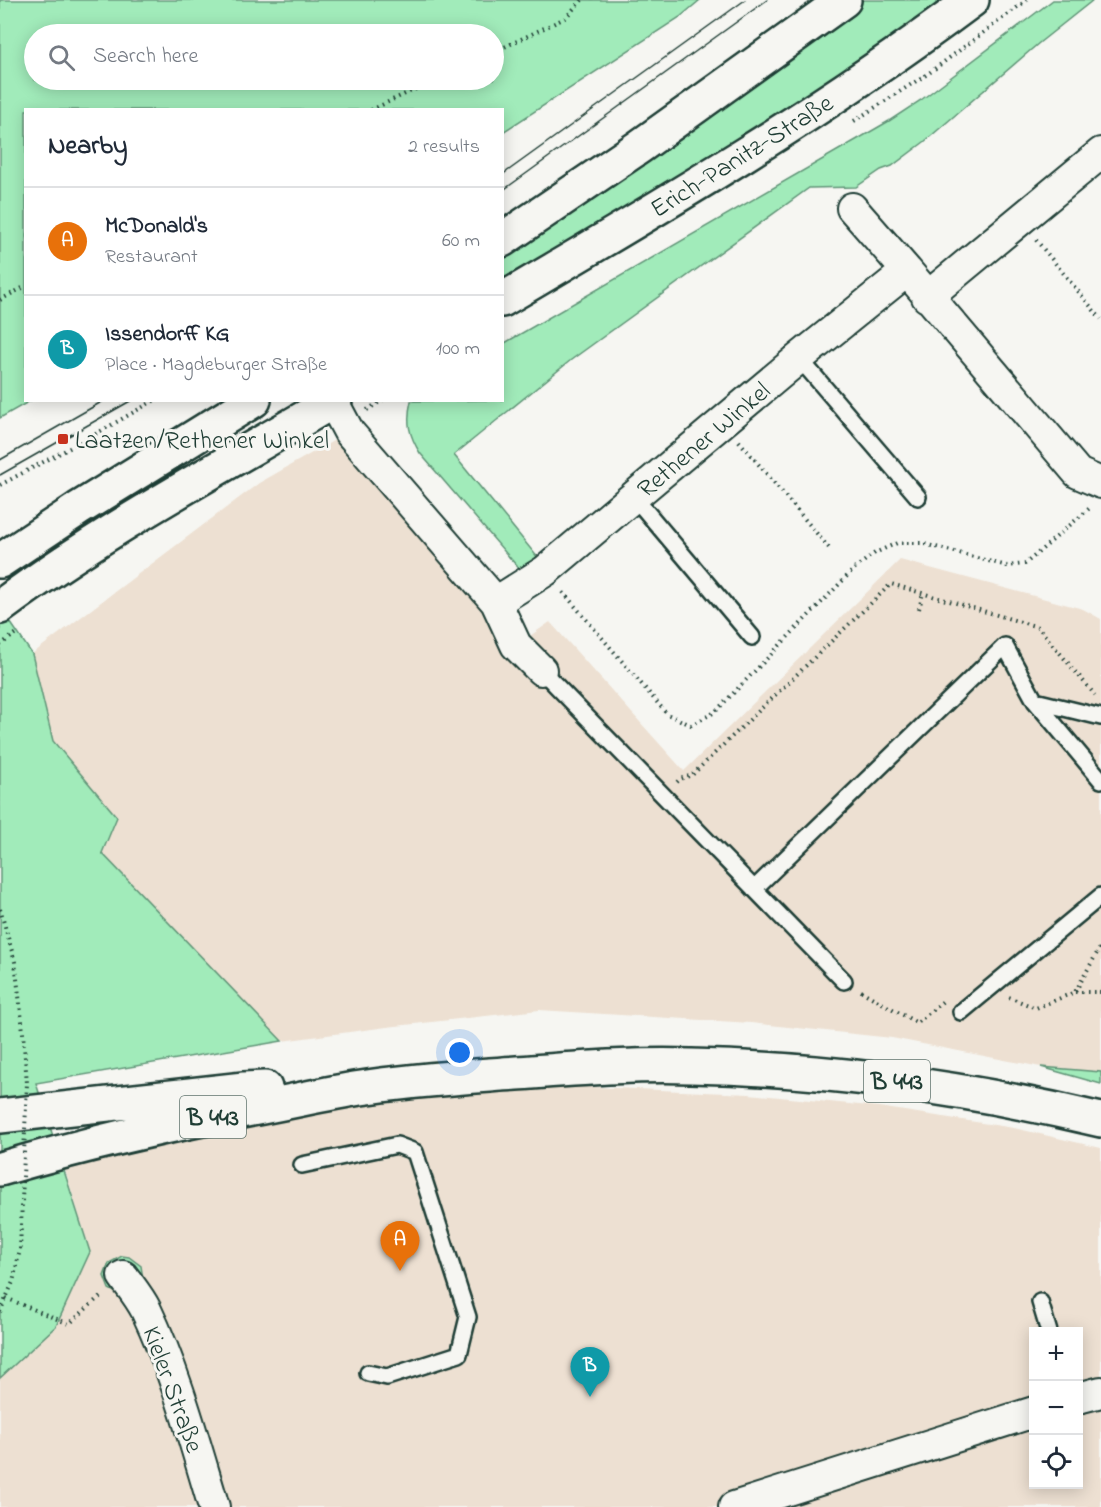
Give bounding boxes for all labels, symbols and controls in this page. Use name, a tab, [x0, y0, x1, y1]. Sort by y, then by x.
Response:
search box	[24, 24, 504, 90]
icon: search	[45, 41, 78, 74]
text: Search here	[93, 41, 198, 73]
street label: Erich-Panitz-Straße	[644, 86, 842, 229]
text: Nearby	[48, 128, 127, 166]
text: 2 results	[408, 133, 480, 162]
text: McDonald's	[105, 211, 208, 243]
text: A	[61, 227, 74, 256]
text: 60 m	[442, 227, 480, 256]
text: Restaurant	[105, 243, 198, 272]
text: Issendorff KG	[105, 319, 230, 351]
text: B	[61, 335, 74, 364]
text: 100 m	[436, 335, 480, 364]
text: Place · Magdeburger Straße	[105, 351, 327, 380]
street label: Rethener Winkel	[630, 374, 780, 509]
place label: Laatzen/Rethener Winkel	[75, 423, 329, 461]
marker: Laatzen/Rethener Winkel	[56, 432, 70, 446]
your location	[445, 1038, 474, 1067]
road number: B 443	[864, 1060, 930, 1102]
road number: B 443	[180, 1096, 246, 1138]
pin: A	[380, 1222, 420, 1271]
street label: Kieler Straße	[131, 1321, 212, 1459]
map controls	[1029, 1327, 1083, 1489]
button: +	[1029, 1327, 1083, 1381]
pin: B	[570, 1348, 610, 1397]
button: −	[1029, 1381, 1083, 1435]
button: locate	[1029, 1435, 1083, 1489]

